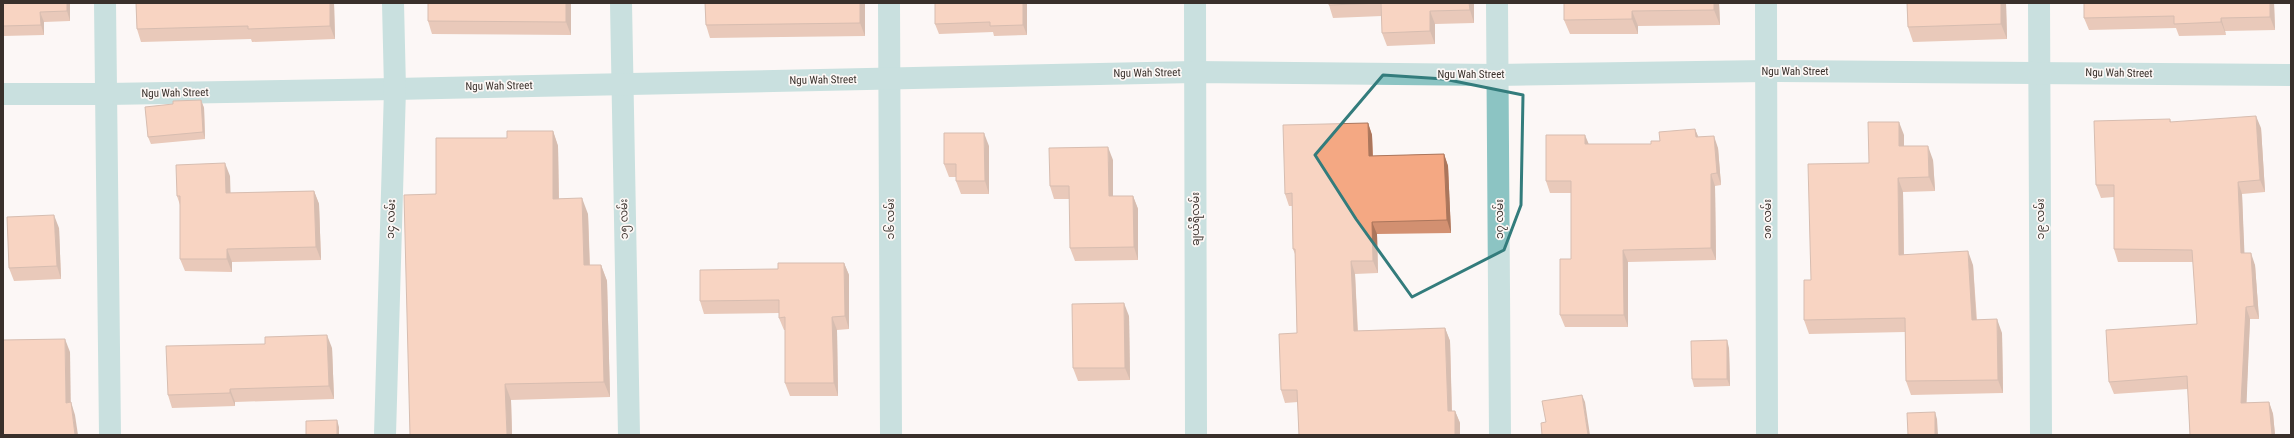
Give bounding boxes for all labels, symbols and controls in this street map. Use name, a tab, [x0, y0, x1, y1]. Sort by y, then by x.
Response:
street label: Ngu Wah Street	[1761, 65, 1829, 78]
street label: Ngu Wah Street	[1113, 66, 1181, 80]
street label: Ngu Wah Street	[2085, 66, 2153, 80]
street label: Ngu Wah Street	[1437, 68, 1505, 81]
street label: Ngu Wah Street	[789, 73, 857, 87]
street label: Ngu Wah Street	[465, 79, 533, 93]
street label: Ngu Wah Street	[141, 86, 209, 100]
street label: ချယ်ရီလမ်း	[1188, 192, 1204, 246]
street label: ၁၅ လမ်း	[616, 198, 633, 239]
street label: ၁၆ လမ်း	[883, 198, 897, 239]
street label: ၁၉ လမ်း	[2033, 198, 2049, 239]
street label: ၁၄ လမ်း	[383, 199, 400, 239]
street label: ၁၇ လမ်း	[1492, 199, 1508, 239]
street label: ၁၈ လမ်း	[1760, 199, 1774, 239]

